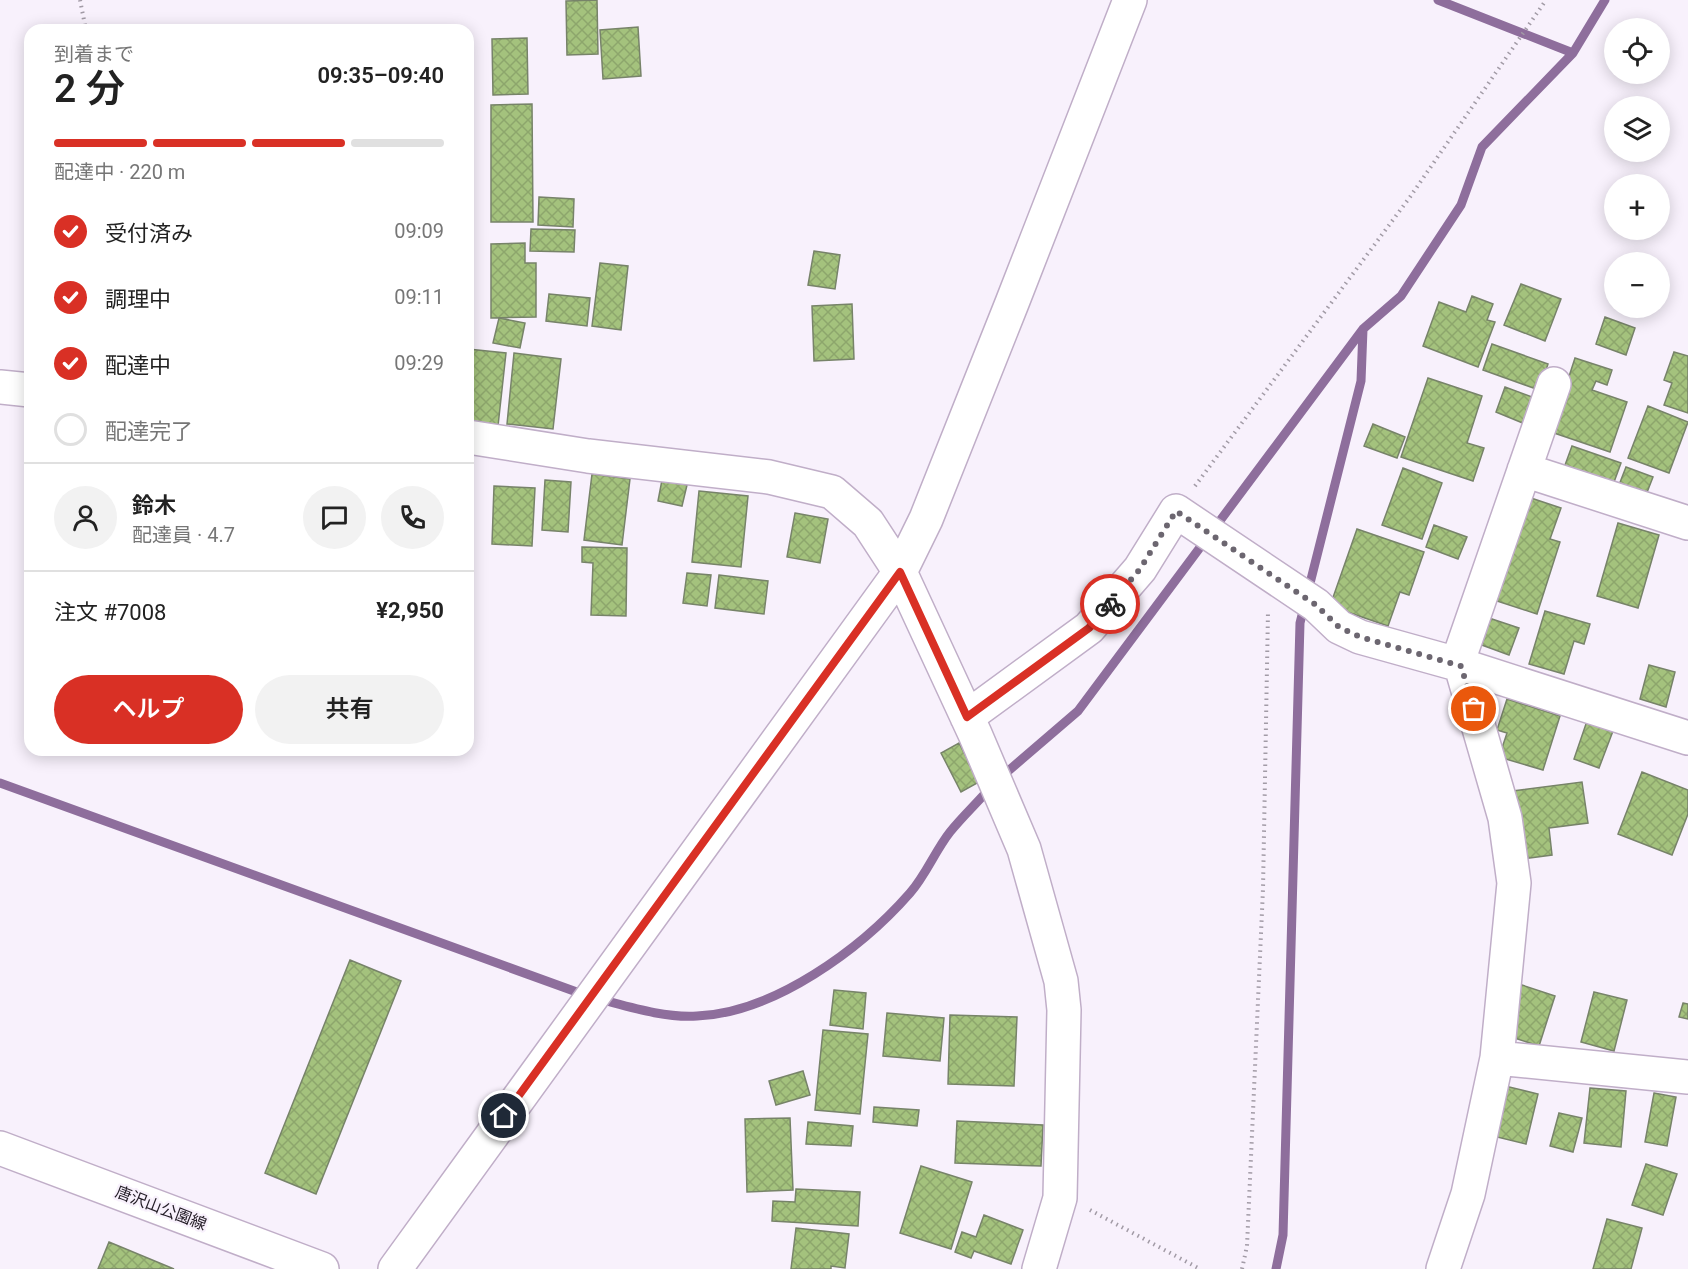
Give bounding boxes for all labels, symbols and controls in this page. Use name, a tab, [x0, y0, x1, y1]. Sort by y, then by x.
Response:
map controls	[1604, 18, 1670, 318]
button: locate	[1604, 18, 1670, 84]
text: 到着まで	[54, 42, 134, 66]
text: 09:35–09:40	[317, 63, 444, 88]
text: 2 分	[54, 66, 125, 112]
button: layers	[1604, 96, 1670, 162]
text: 配達中 · 220 m	[54, 160, 185, 184]
button: +	[1604, 174, 1670, 240]
icon: check	[54, 215, 87, 248]
text: 09:09	[394, 219, 444, 243]
text: 受付済み	[105, 221, 193, 246]
button: −	[1604, 252, 1670, 318]
icon: check	[54, 281, 87, 314]
text: 09:11	[394, 285, 444, 309]
text: 調理中	[105, 287, 171, 312]
icon: check	[54, 347, 87, 380]
text: 09:29	[394, 351, 444, 375]
text: 配達中	[105, 353, 171, 378]
text: 配達完了	[105, 419, 193, 444]
button: person	[54, 486, 117, 549]
button: chat	[303, 486, 366, 549]
button: phone	[381, 486, 444, 549]
text: 鈴木	[132, 493, 176, 518]
text: 配達員 · 4.7	[132, 523, 235, 547]
courier	[1080, 574, 1140, 634]
icon: bike	[1094, 588, 1127, 621]
text: ¥2,950	[376, 598, 444, 623]
text: 注文 #7008	[54, 600, 166, 625]
button: ヘルプ	[54, 675, 243, 744]
button: 共有	[255, 675, 444, 744]
pin	[1448, 683, 1499, 734]
icon: bag	[1457, 692, 1490, 725]
pin	[478, 1090, 529, 1141]
icon: home	[487, 1099, 520, 1132]
street label: 唐沢山公園線	[113, 1182, 209, 1234]

